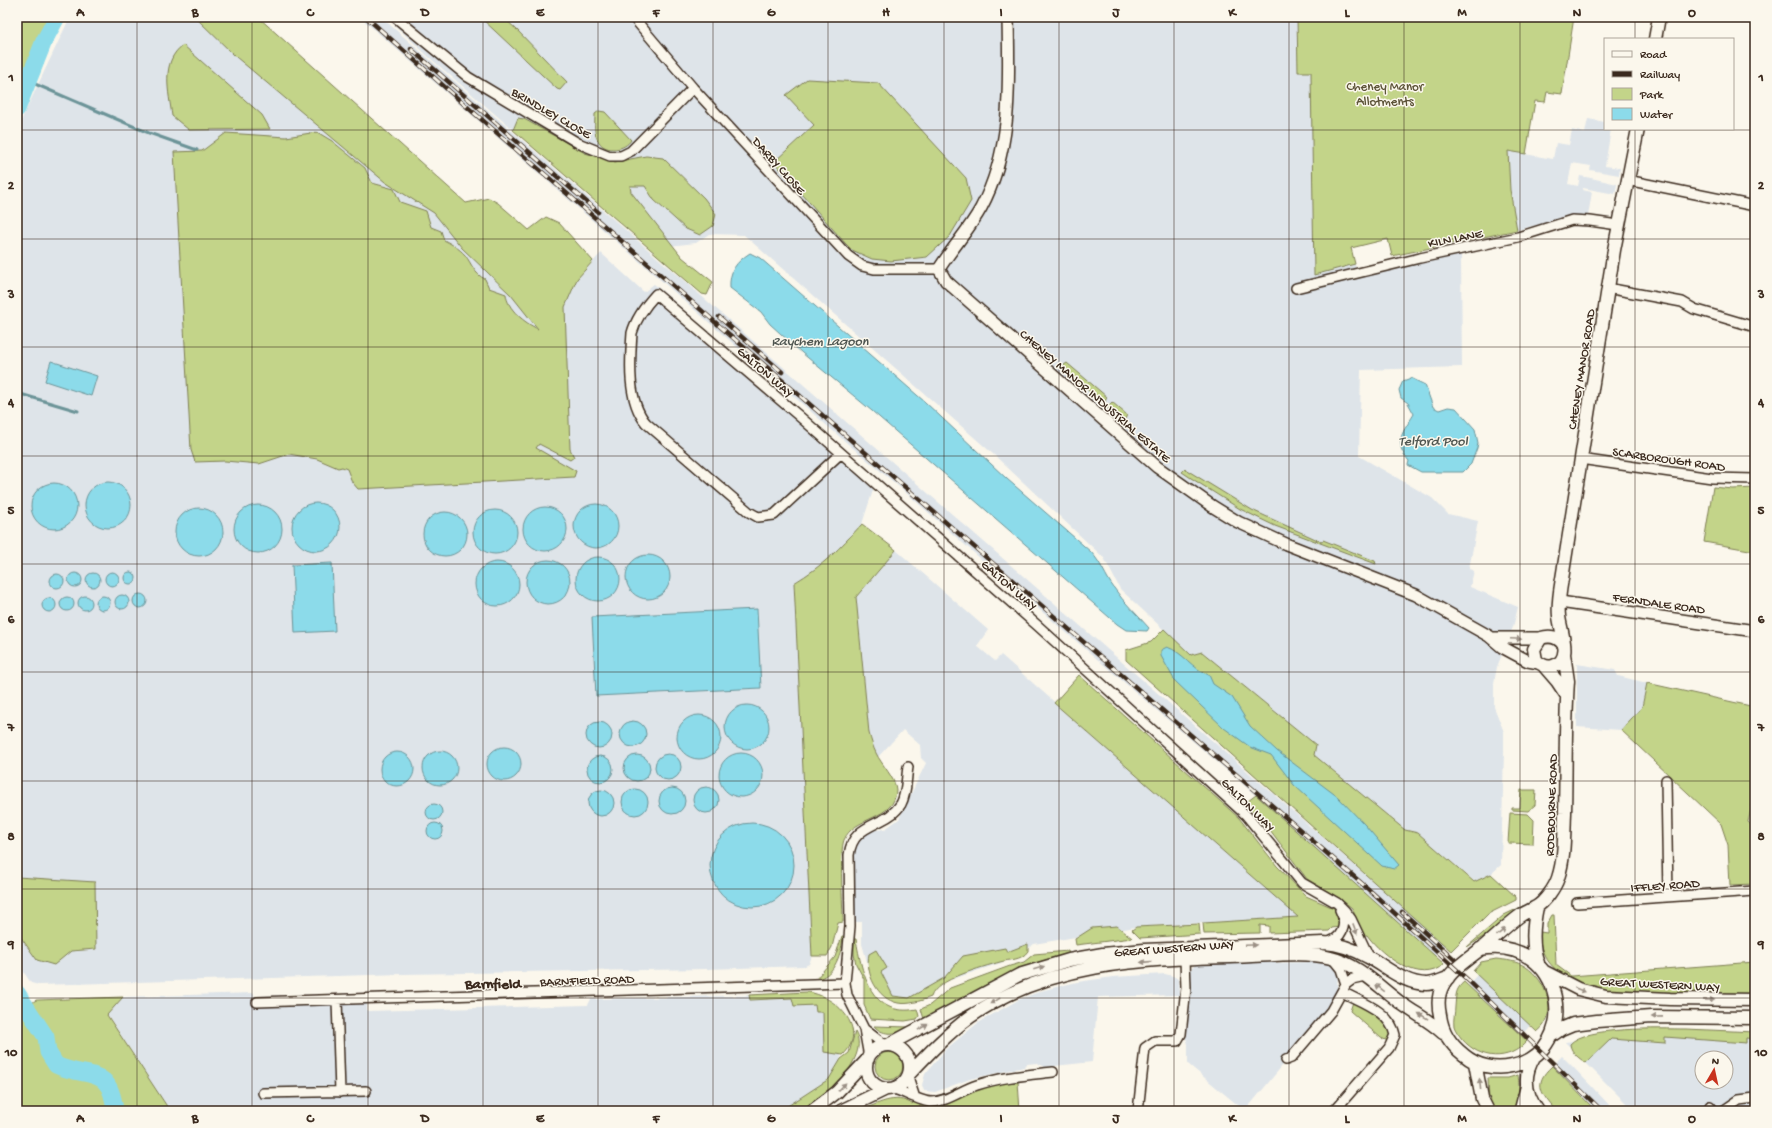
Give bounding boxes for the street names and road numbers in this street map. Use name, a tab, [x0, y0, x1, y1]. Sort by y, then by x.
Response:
street label: BRINDLEY CLOSE	[507, 85, 594, 143]
street label: DARBY CLOSE	[748, 134, 809, 199]
street label: KILN LANE	[1427, 227, 1485, 252]
street label: CHENEY MANOR ROAD	[1566, 307, 1599, 431]
street label: CHENEY MANOR INDUSTRIAL ESTATE	[1016, 327, 1174, 467]
street label: GALTON WAY	[733, 344, 796, 401]
street label: SCARBOROUGH ROAD	[1611, 445, 1726, 476]
street label: GALTON WAY	[977, 557, 1040, 614]
street label: FERNDALE ROAD	[1611, 590, 1706, 618]
street label: RODBOURNE ROAD	[1543, 753, 1562, 856]
street label: GALTON WAY	[1217, 776, 1277, 836]
street label: IFFLEY ROAD	[1630, 877, 1701, 896]
street label: GREAT WESTERN WAY	[1114, 938, 1235, 961]
street label: BARNFIELD ROAD	[539, 972, 635, 991]
street label: GREAT WESTERN WAY	[1599, 975, 1720, 996]

